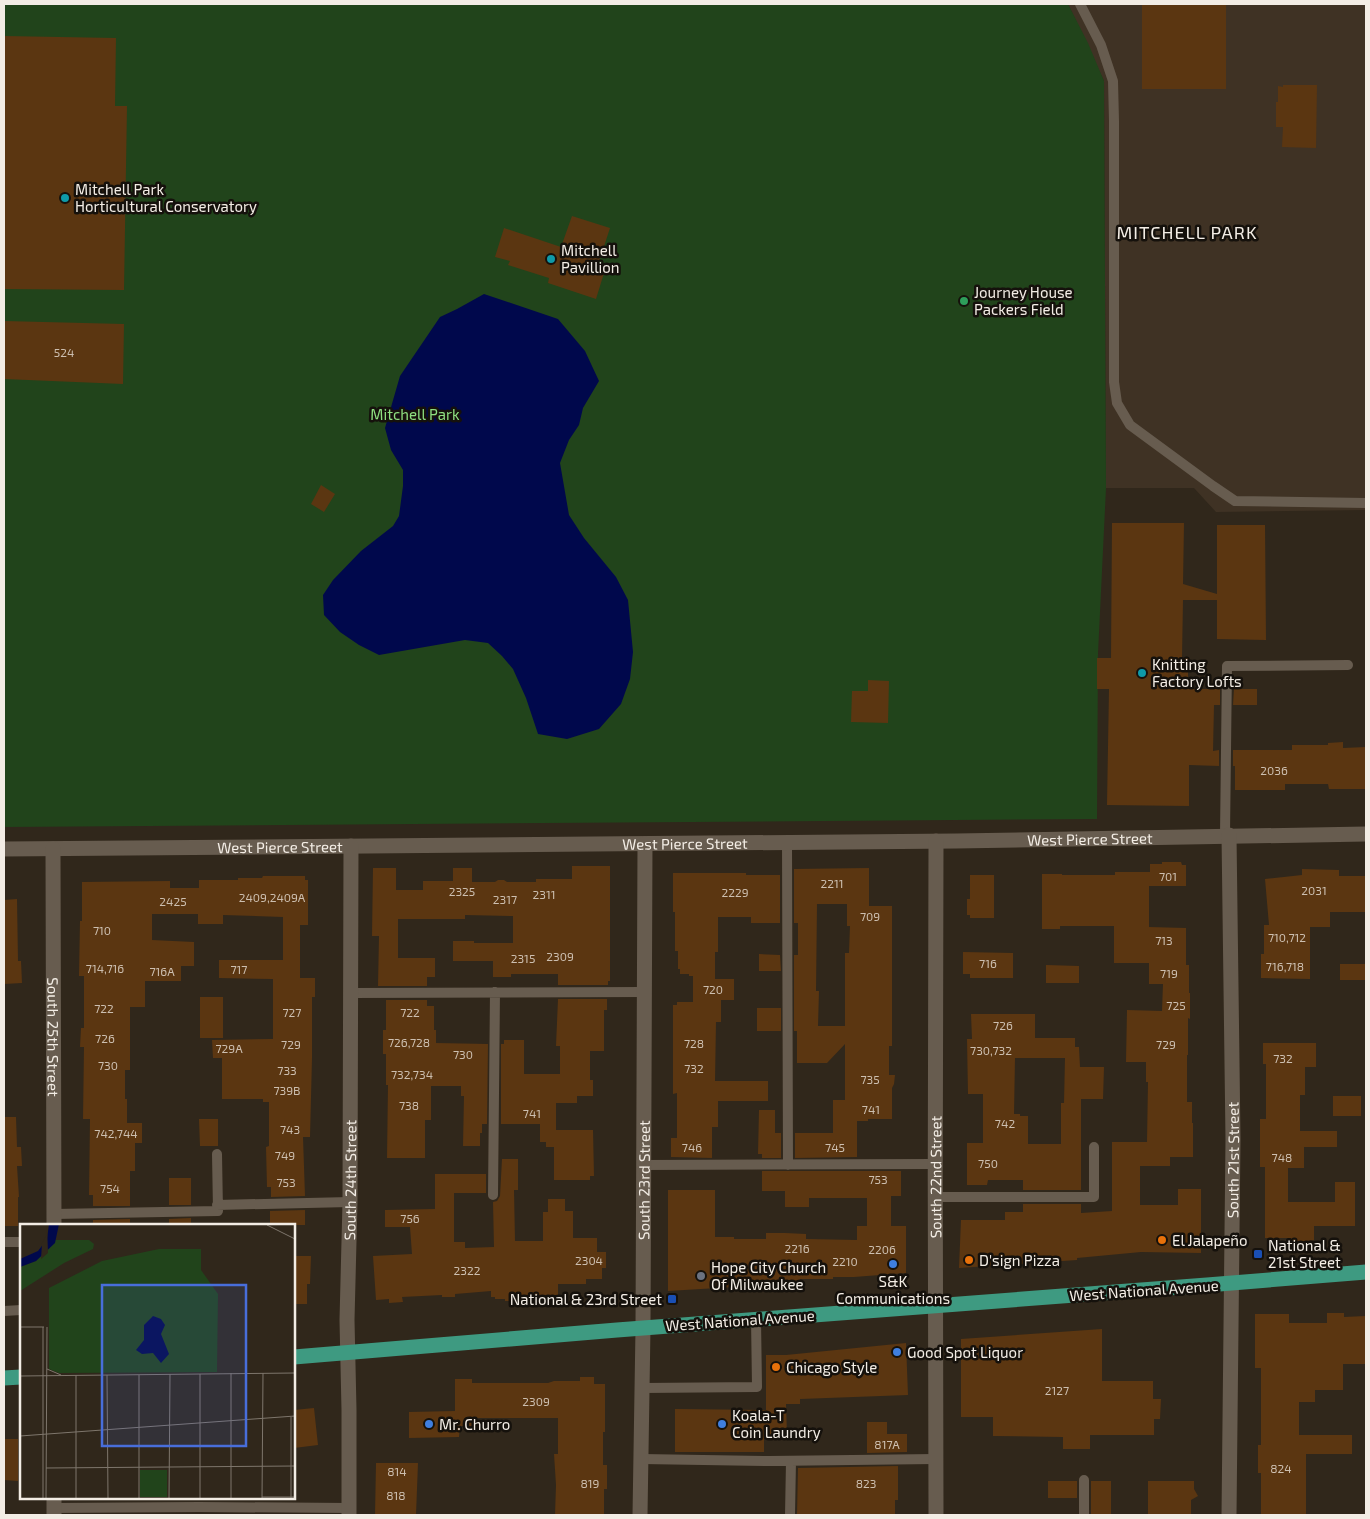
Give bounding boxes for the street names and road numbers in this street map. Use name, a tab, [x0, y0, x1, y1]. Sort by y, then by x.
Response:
street label: West Pierce Street	[1027, 829, 1153, 849]
street label: West Pierce Street	[622, 834, 748, 853]
street label: West Pierce Street	[217, 837, 343, 856]
street label: South 25th Street	[44, 977, 63, 1097]
street label: South 21st Street	[1223, 1102, 1242, 1218]
street label: South 22nd Street	[926, 1115, 944, 1238]
street label: South 24th Street	[340, 1120, 359, 1241]
street label: South 23rd Street	[634, 1120, 653, 1240]
street label: West National Avenue	[1069, 1276, 1219, 1304]
street label: West National Avenue	[665, 1306, 815, 1334]

